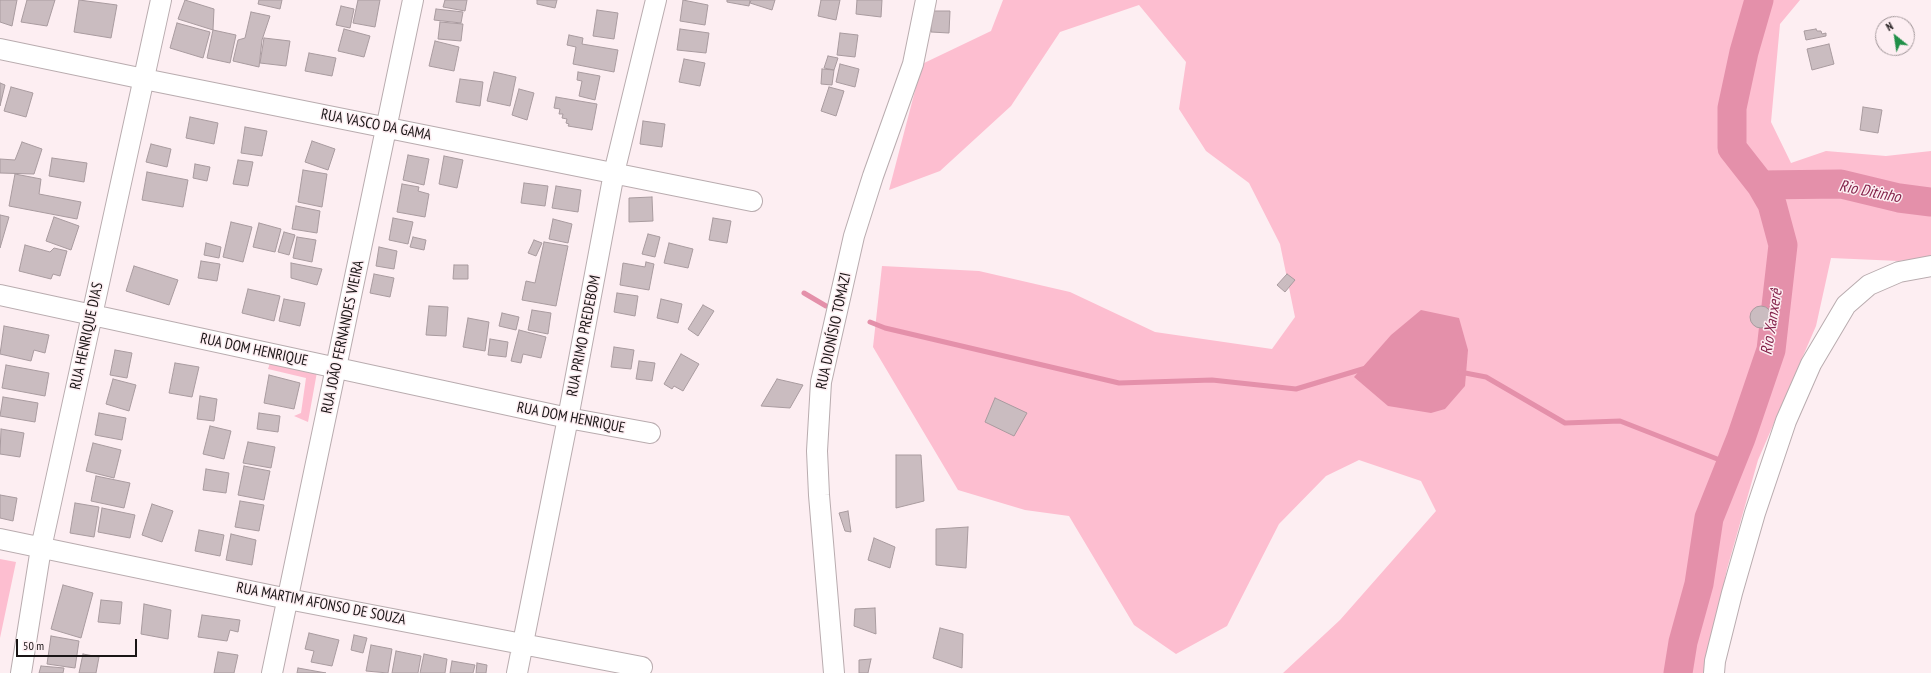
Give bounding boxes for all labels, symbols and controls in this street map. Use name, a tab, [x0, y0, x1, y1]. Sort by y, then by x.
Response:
north arrow	[1875, 16, 1915, 56]
text: N	[1883, 19, 1896, 34]
street label: RUA VASCO DA GAMA	[319, 105, 433, 145]
water label: Rio Ditinho	[1838, 177, 1902, 207]
street label: RUA JOÃO FERNANDES VIEIRA	[318, 259, 368, 415]
street label: RUA DIONÍSIO TOMAZI	[813, 271, 855, 391]
street label: RUA PRIMO PREDEBOM	[563, 274, 605, 398]
street label: RUA HENRIQUE DIAS	[67, 281, 107, 391]
water label: Rio Xanxerê	[1757, 288, 1787, 356]
street label: RUA DOM HENRIQUE	[198, 330, 310, 370]
street label: RUA DOM HENRIQUE	[515, 399, 627, 437]
street label: RUA MARTIM AFONSO DE SOUZA	[235, 579, 407, 629]
scale bar	[18, 631, 139, 657]
text: 50 m	[23, 638, 44, 653]

